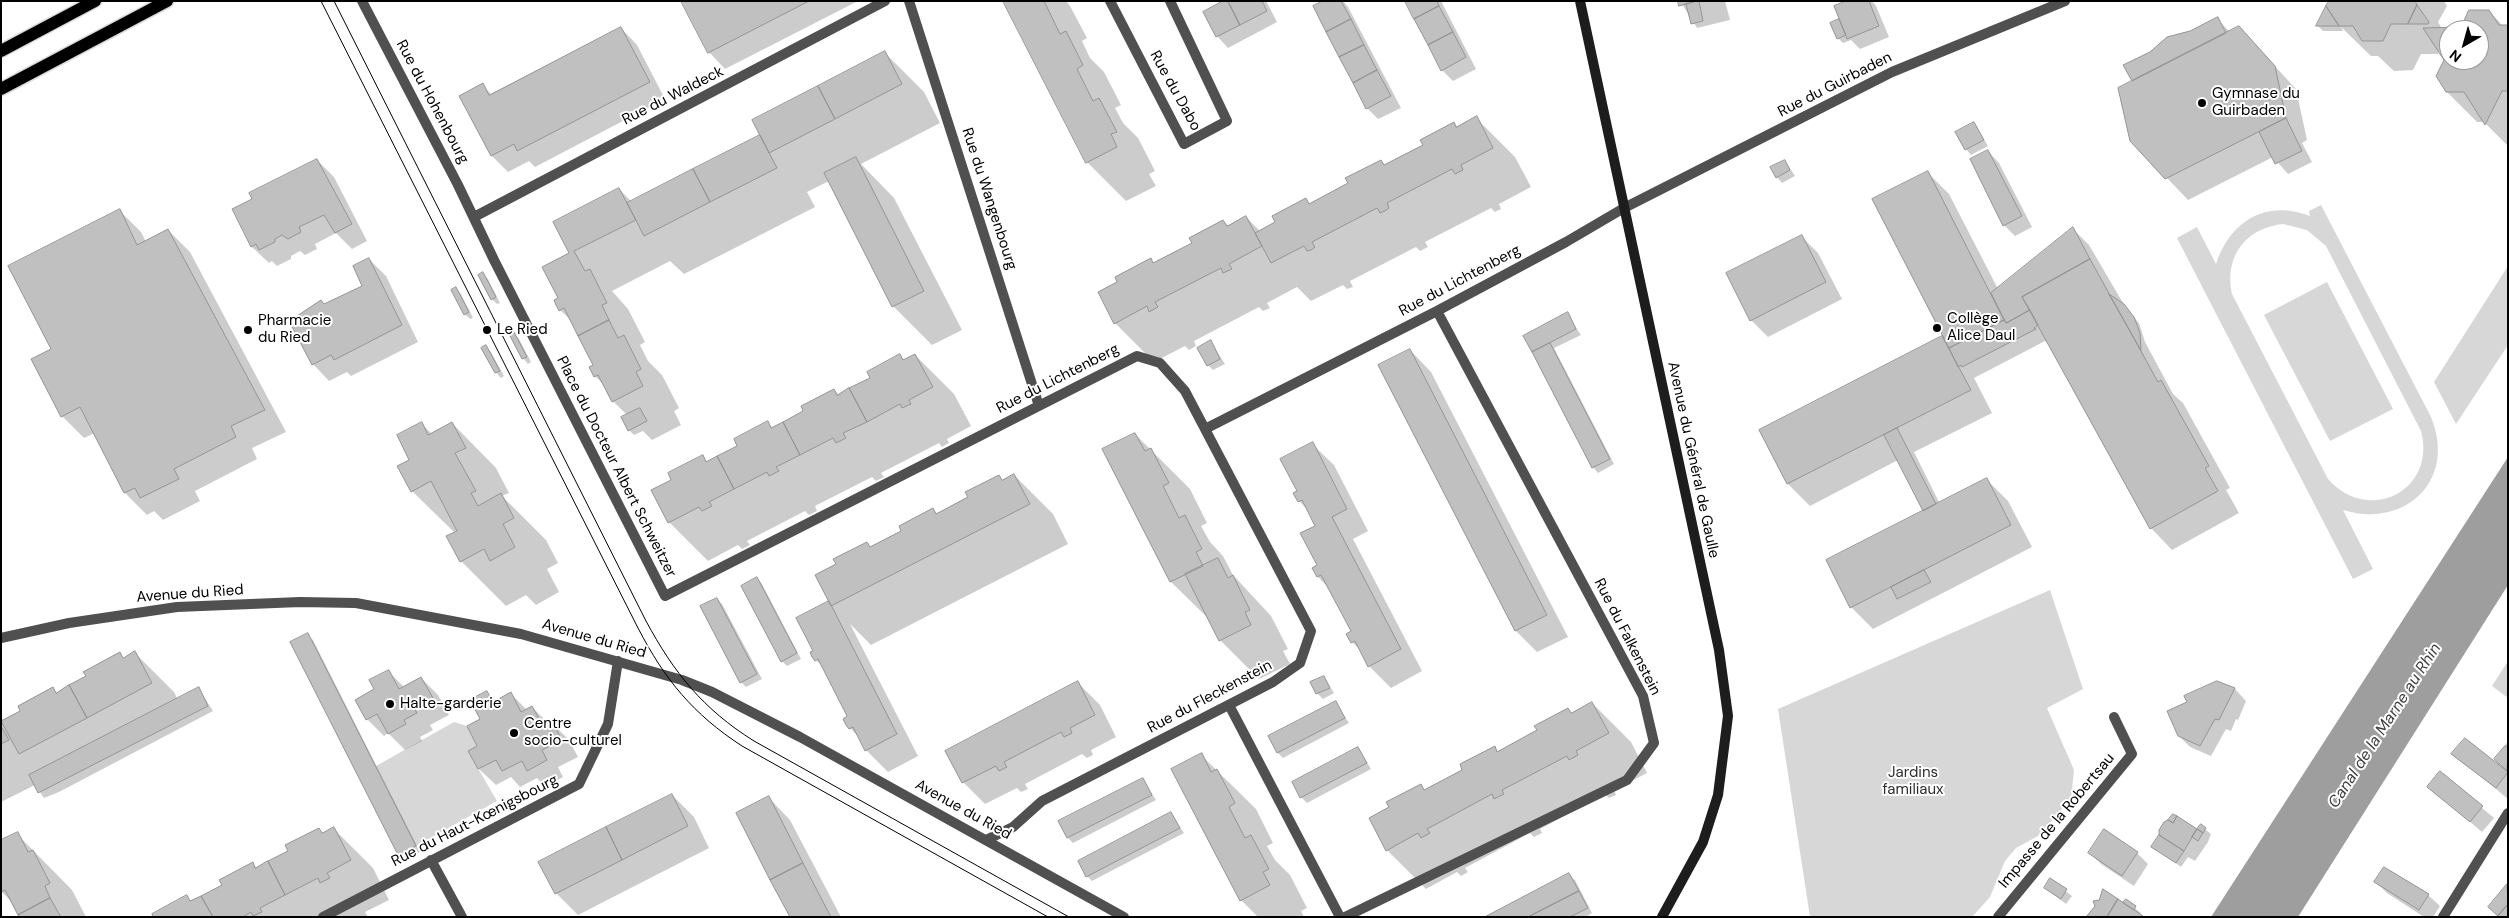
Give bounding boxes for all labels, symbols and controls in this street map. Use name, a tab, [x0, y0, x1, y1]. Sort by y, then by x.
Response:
north arrow	[2439, 20, 2489, 70]
street label: Rue du Hohenbourg	[392, 37, 472, 167]
text: N	[2446, 46, 2465, 66]
street label: Rue du Dabo	[1146, 48, 1204, 134]
street label: Rue du Guirbaden	[1775, 49, 1895, 121]
street label: Rue du Waldeck	[619, 63, 727, 129]
place label: Gymnase du Guirbaden	[2212, 85, 2300, 120]
marker: Gymnase du Guirbaden	[2196, 97, 2208, 109]
street label: Rue du Wangenbourg	[958, 126, 1020, 272]
street label: Rue du Lichtenberg	[1396, 241, 1524, 321]
place label: Collège Alice Daul	[1947, 310, 2015, 345]
place label: Pharmacie du Ried	[258, 312, 331, 347]
place label: Le Ried	[497, 321, 548, 339]
marker: Collège Alice Daul	[1931, 322, 1943, 334]
marker: Pharmacie du Ried	[242, 324, 254, 336]
marker: Le Ried	[481, 324, 493, 336]
street label: Rue du Lichtenberg	[994, 340, 1122, 418]
street label: Place du Docteur Albert Schweitzer	[552, 353, 680, 581]
street label: Avenue du Général de Gaulle	[1663, 360, 1723, 560]
street label: Rue du Falkenstein	[1590, 576, 1664, 698]
street label: Avenue du Ried	[136, 581, 244, 607]
street label: Avenue du Ried	[540, 616, 648, 662]
water label: Canal de la Marne au Rhin	[2325, 640, 2445, 812]
street label: Rue du Fleckenstein	[1145, 657, 1275, 737]
place label: Halte-garderie	[400, 695, 501, 713]
marker: Halte-garderie	[384, 698, 396, 710]
place label: Centre socio-culturel	[524, 715, 622, 750]
marker: Centre socio-culturel	[508, 727, 520, 739]
street label: Impasse de la Robertsau	[1995, 750, 2119, 892]
park label: Jardins familiaux	[1882, 764, 1944, 799]
street label: Rue du Haut-Kœnigsbourg	[389, 771, 561, 871]
street label: Avenue du Ried	[912, 776, 1014, 844]

